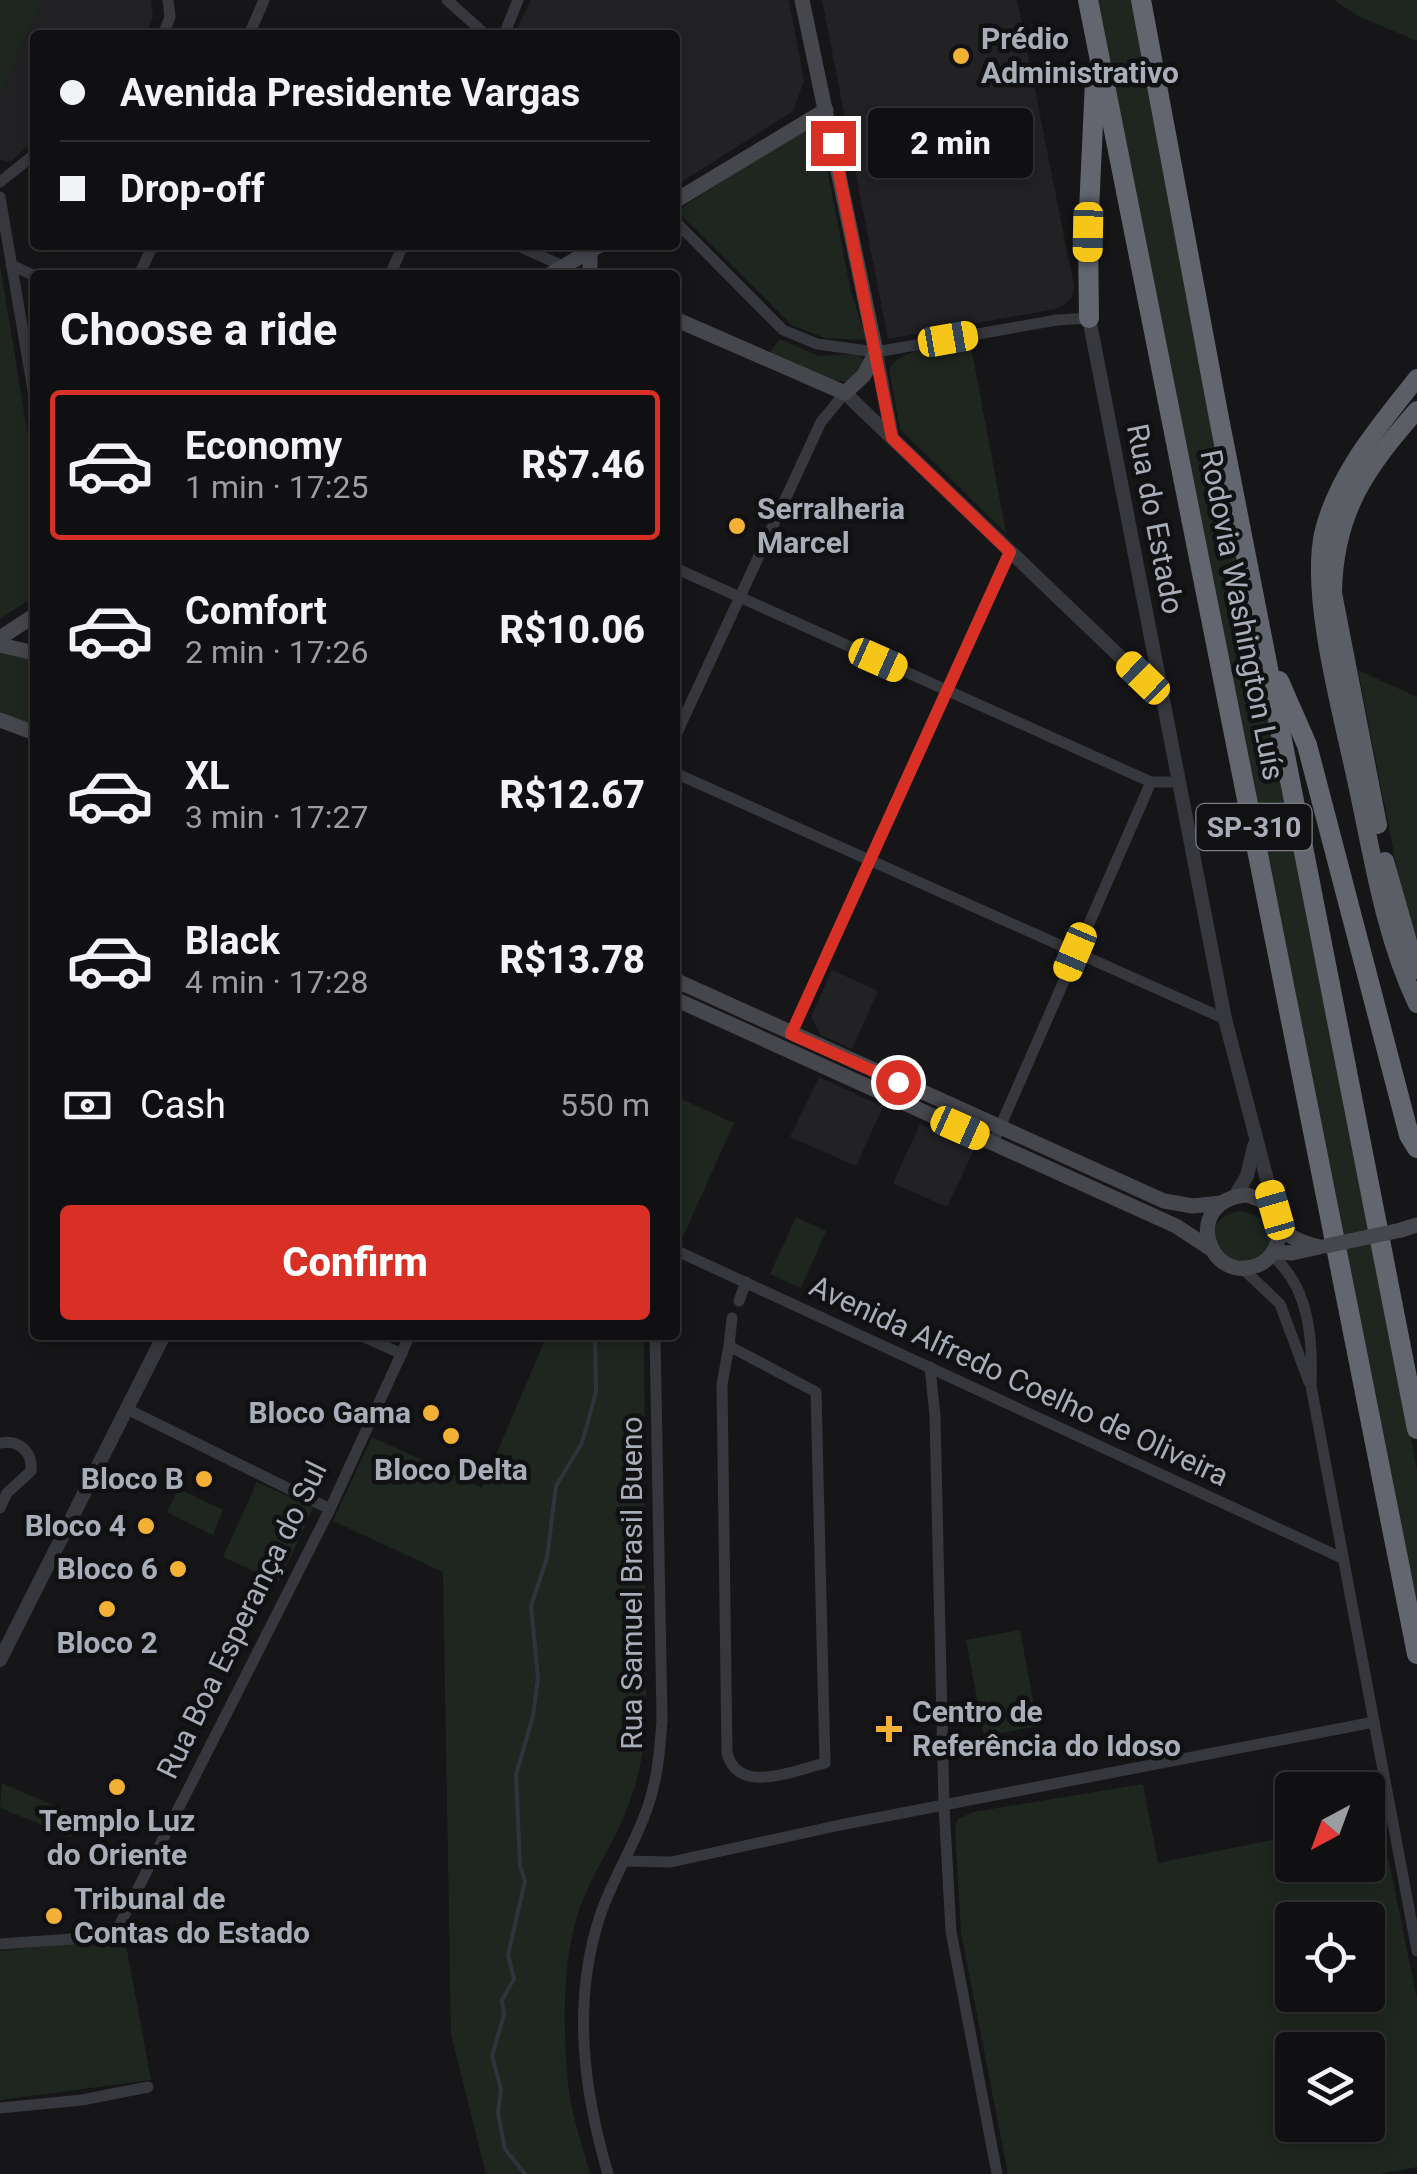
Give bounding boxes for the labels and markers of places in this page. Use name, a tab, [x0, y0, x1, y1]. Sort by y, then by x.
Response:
place label: Prédio Administrativo	[981, 21, 1179, 90]
marker: Prédio Administrativo	[950, 45, 972, 67]
place label: Serralheria Marcel	[757, 491, 905, 560]
marker: Serralheria Marcel	[726, 515, 748, 537]
place label: Bloco Gama	[248, 1395, 411, 1430]
marker: Bloco Gama	[420, 1402, 442, 1424]
marker: Bloco Delta	[440, 1425, 462, 1447]
place label: Bloco Delta	[374, 1452, 528, 1487]
place label: Bloco B	[81, 1461, 184, 1496]
marker: Bloco B	[193, 1468, 215, 1490]
place label: Bloco 4	[25, 1508, 126, 1543]
marker: Bloco 4	[135, 1515, 157, 1537]
place label: Bloco 6	[57, 1551, 158, 1586]
marker: Bloco 6	[167, 1558, 189, 1580]
marker: Bloco 2	[96, 1598, 118, 1620]
place label: Bloco 2	[56, 1625, 158, 1660]
place label: Centro de Referência do Idoso	[912, 1694, 1181, 1763]
marker: Centro de Referência do Idoso	[876, 1716, 902, 1742]
marker: Templo Luz do Oriente	[106, 1776, 128, 1798]
place label: Templo Luz do Oriente	[39, 1803, 195, 1872]
place label: Tribunal de Contas do Estado	[74, 1881, 310, 1950]
marker: Tribunal de Contas do Estado	[43, 1905, 65, 1927]

